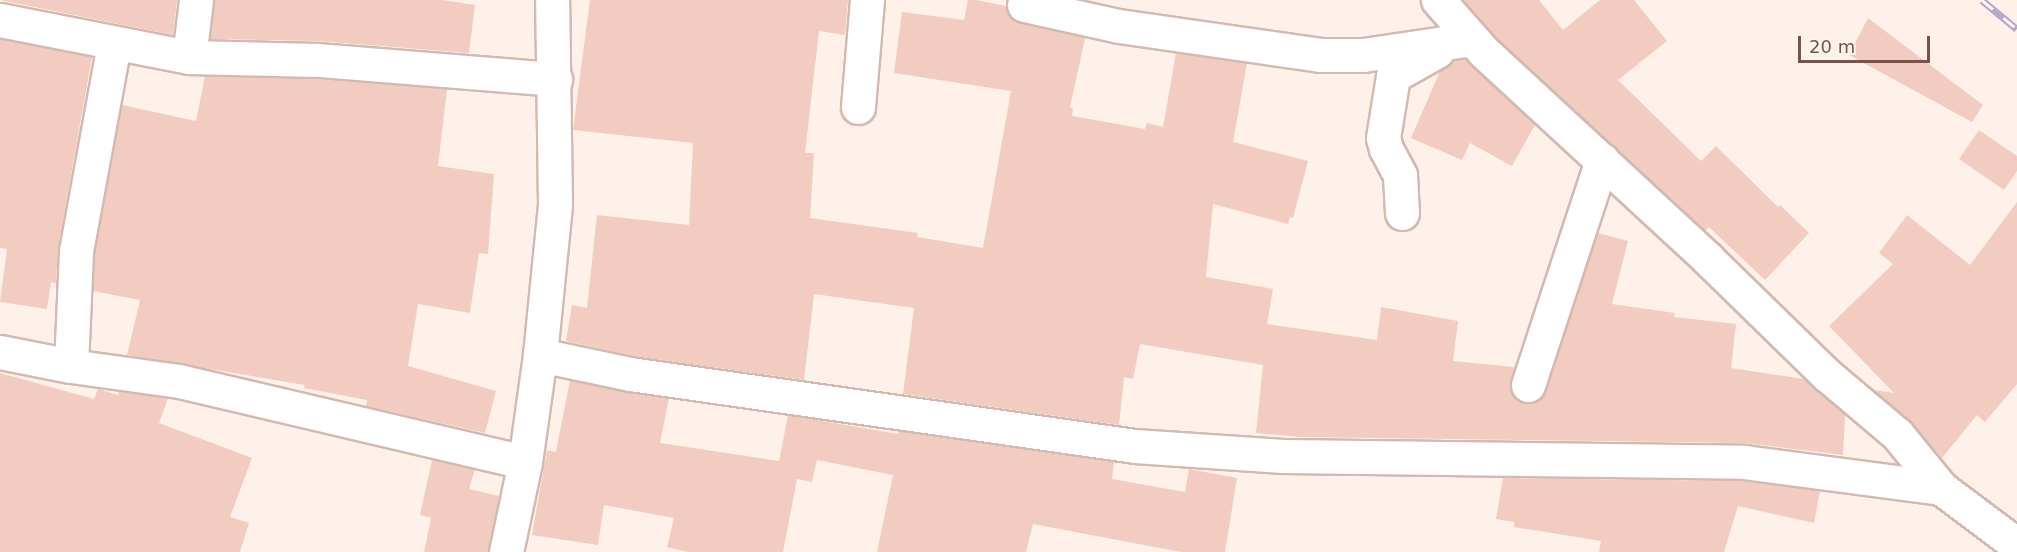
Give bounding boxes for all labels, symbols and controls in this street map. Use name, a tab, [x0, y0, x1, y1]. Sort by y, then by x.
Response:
scale bar	[1801, 24, 1933, 62]
text: 20 m	[1809, 36, 1855, 57]

